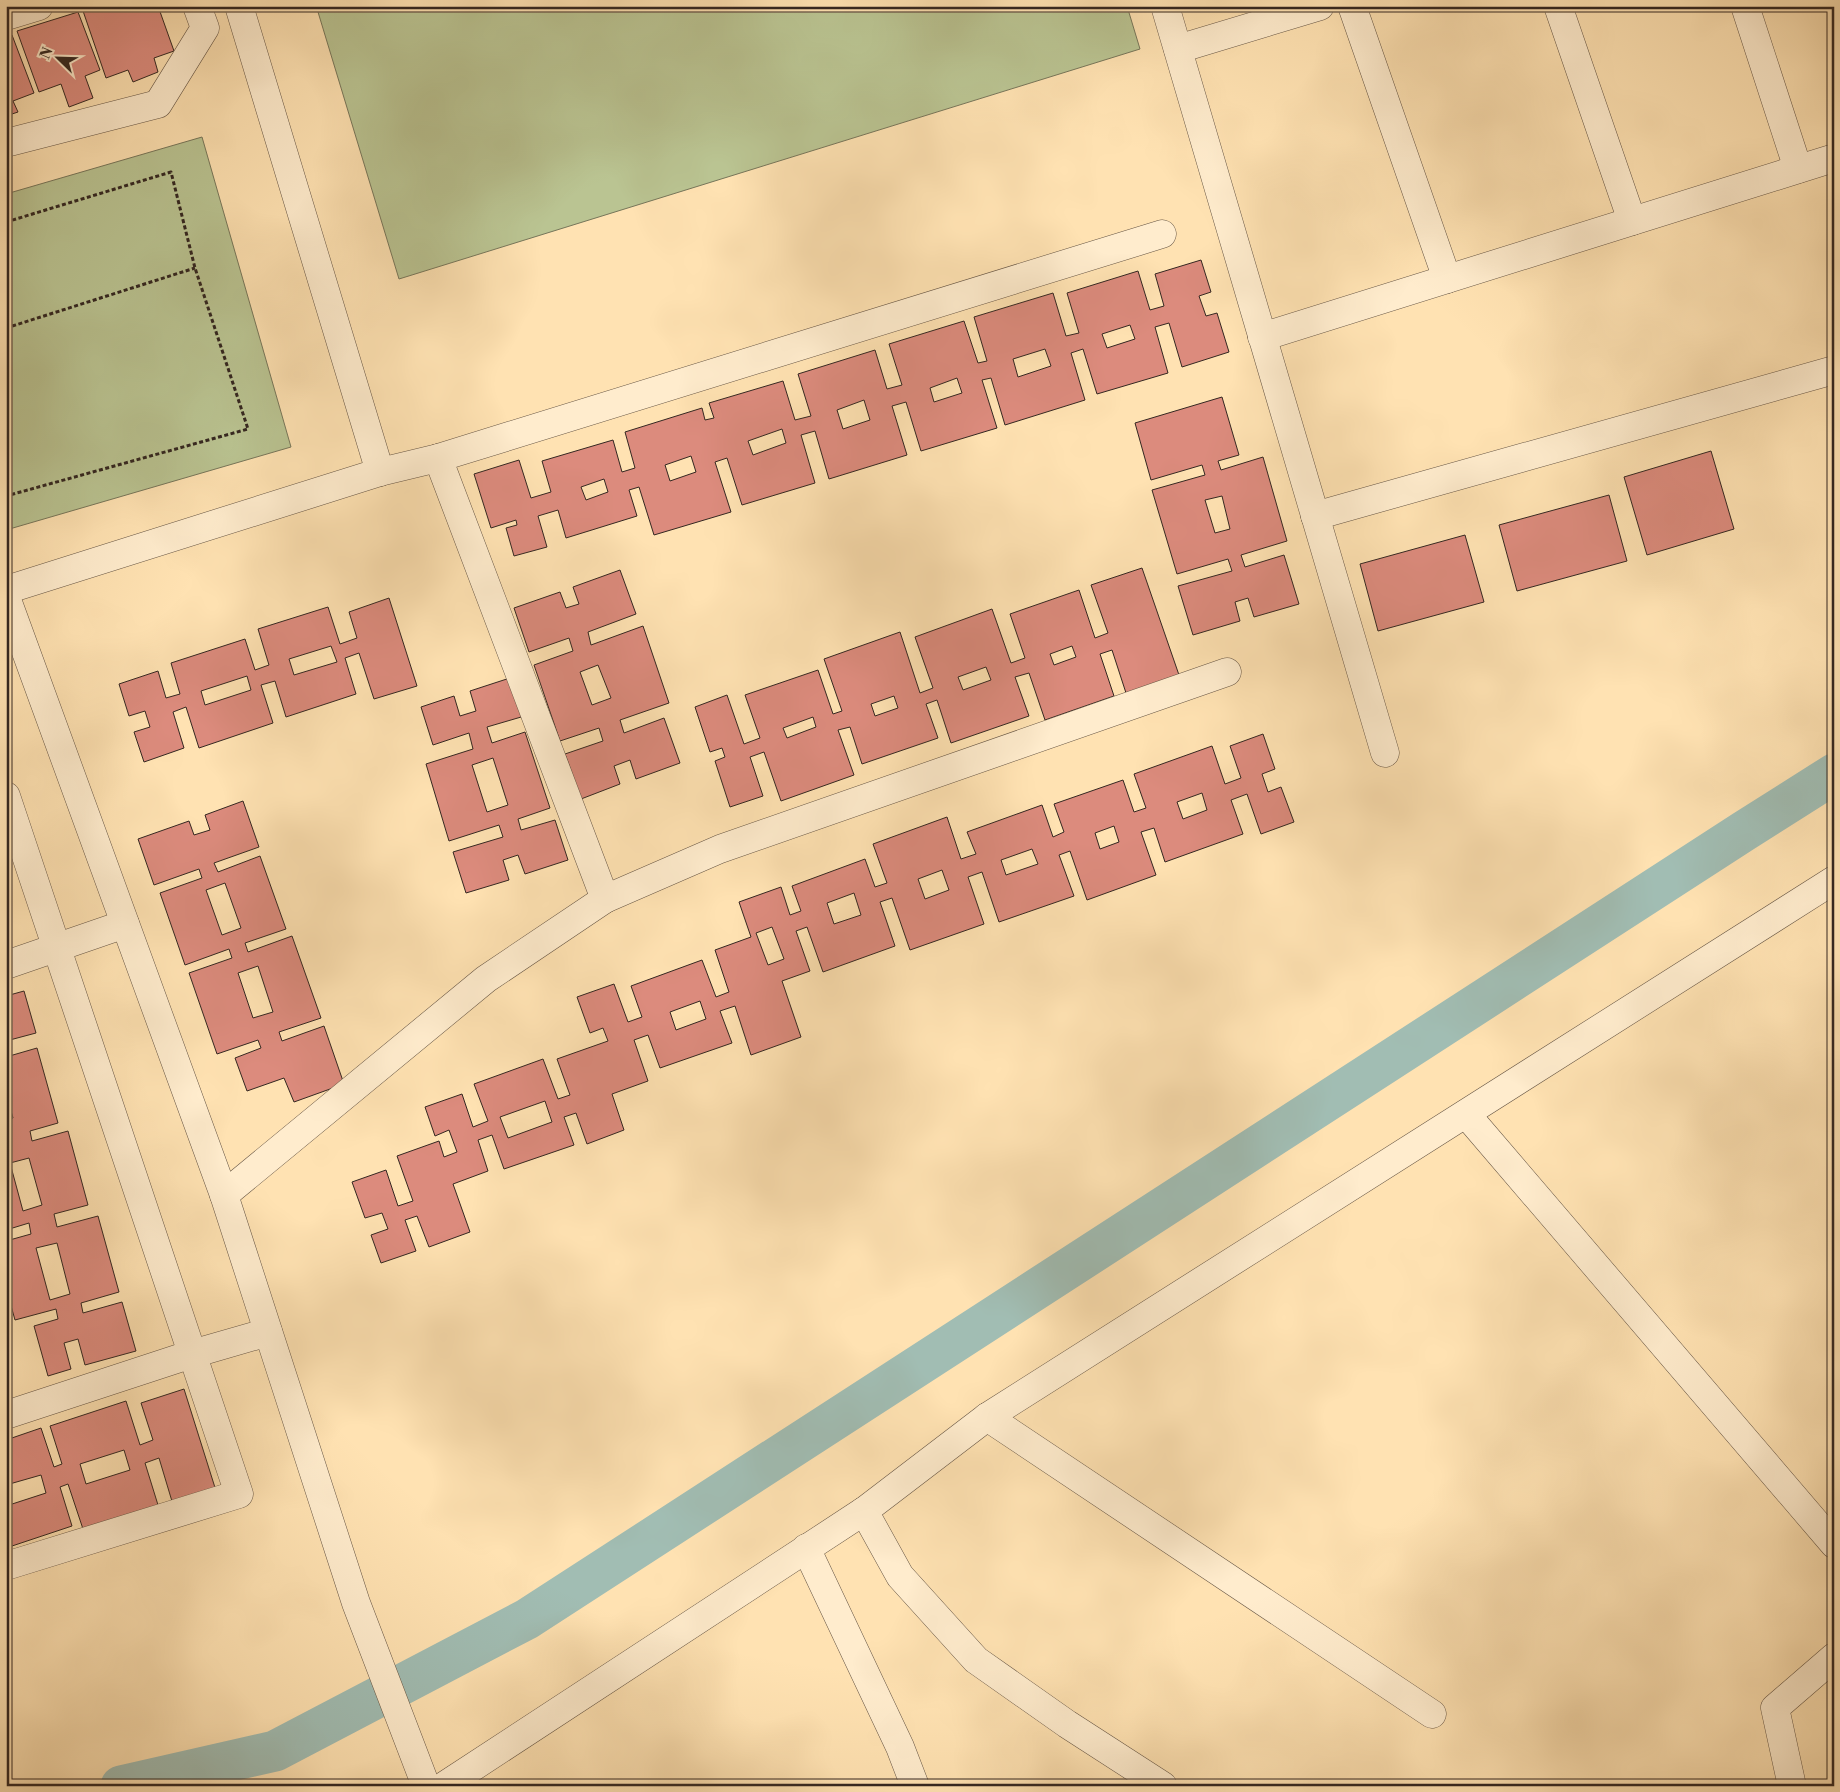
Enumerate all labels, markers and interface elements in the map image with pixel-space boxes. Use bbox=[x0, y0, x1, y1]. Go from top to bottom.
north arrow bbox=[32, 32, 82, 82]
text: N bbox=[37, 45, 57, 62]

